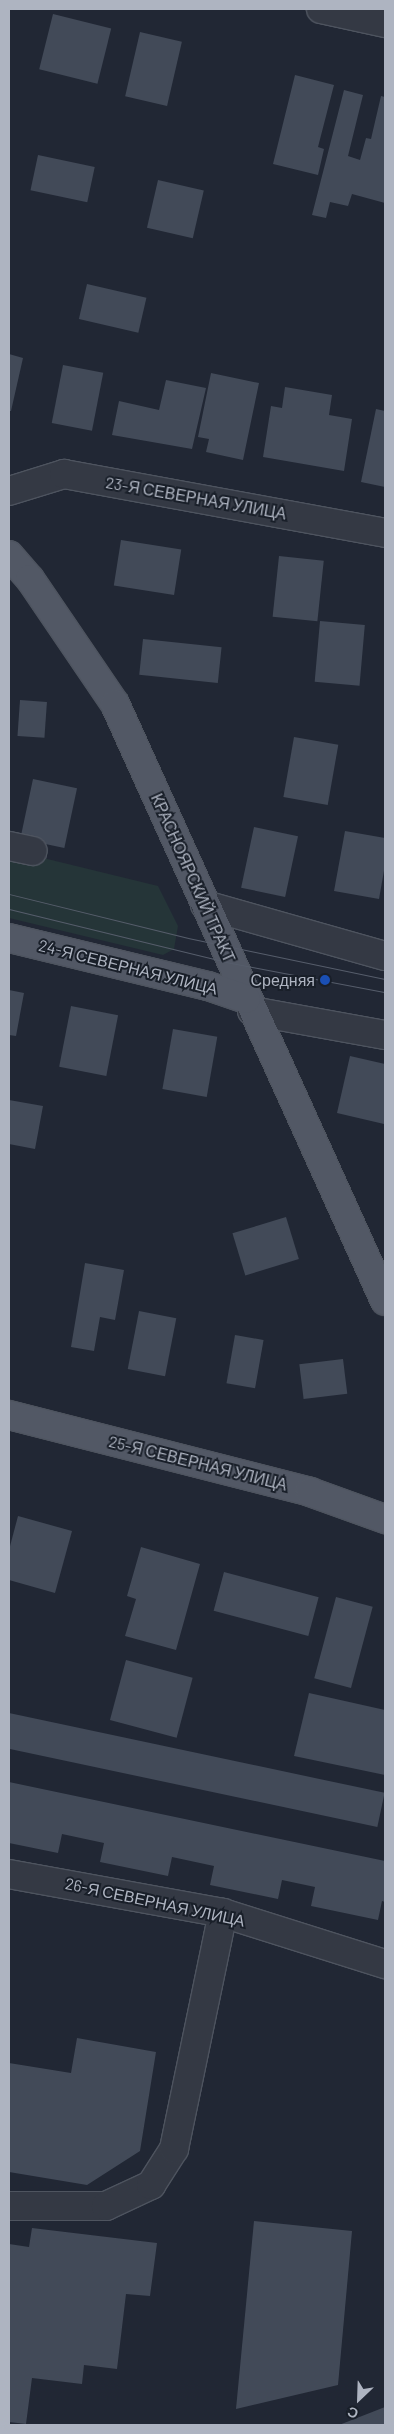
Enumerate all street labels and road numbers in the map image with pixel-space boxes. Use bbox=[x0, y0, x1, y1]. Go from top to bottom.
street label: 23-Я СЕВЕРНАЯ УЛИЦА bbox=[104, 473, 288, 523]
street label: КРАСНОЯРСКИЙ ТРАКТ bbox=[147, 791, 239, 965]
street label: 24-Я СЕВЕРНАЯ УЛИЦА bbox=[37, 935, 219, 999]
street label: 25-Я СЕВЕРНАЯ УЛИЦА bbox=[107, 1432, 289, 1494]
street label: 26-Я СЕВЕРНАЯ УЛИЦА bbox=[63, 1874, 247, 1930]

